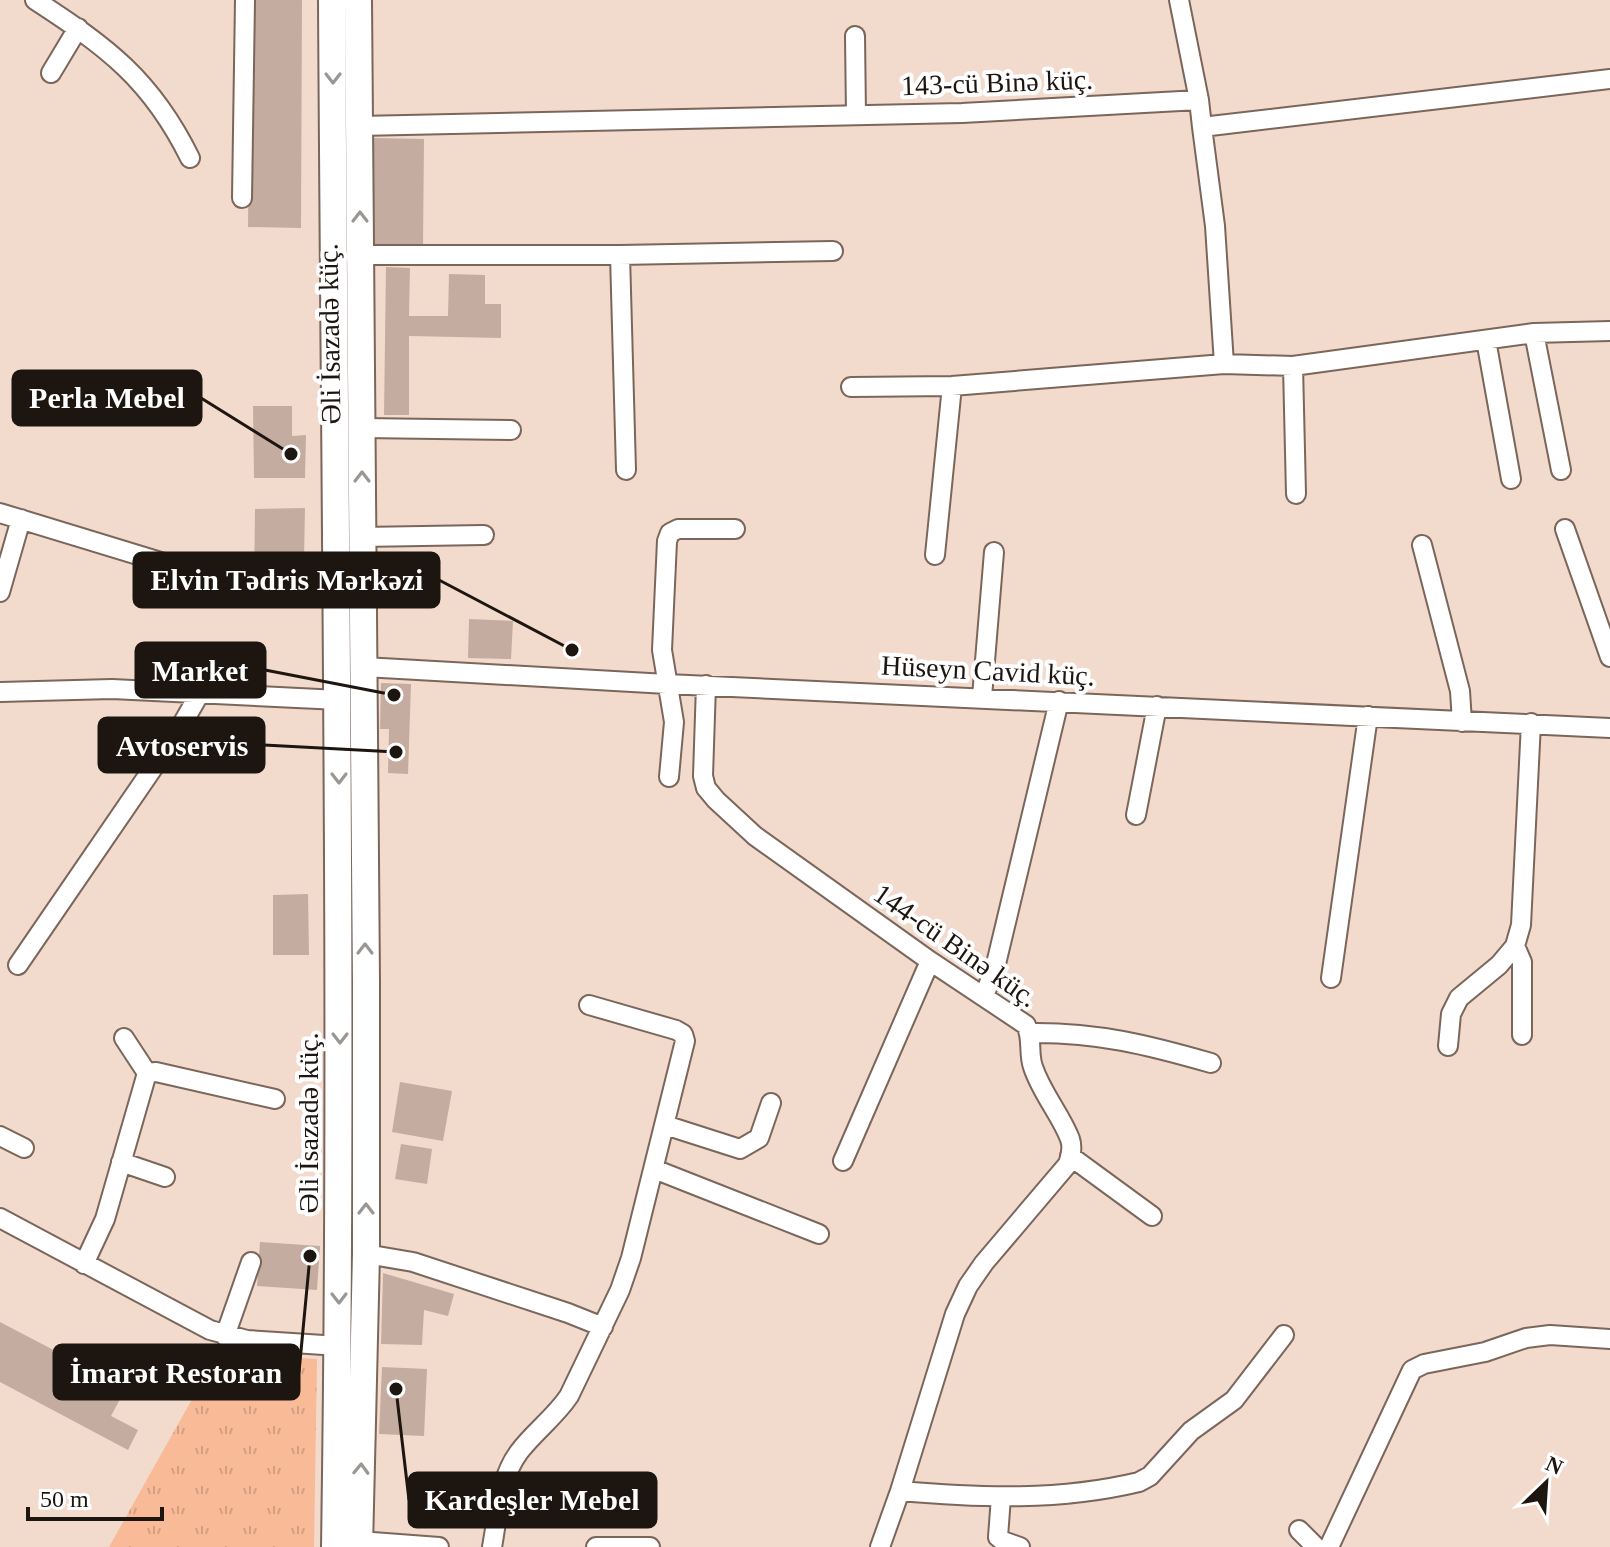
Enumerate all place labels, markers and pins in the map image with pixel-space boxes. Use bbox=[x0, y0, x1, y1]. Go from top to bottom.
callout: Perla Mebel bbox=[13, 371, 201, 425]
callout: Elvin Tədris Mərkəzi bbox=[134, 553, 439, 607]
callout: Market bbox=[136, 643, 265, 697]
callout: Avtoservis bbox=[99, 718, 264, 772]
callout: İmarət Restoran bbox=[54, 1345, 299, 1399]
callout: Kardeşler Mebel bbox=[409, 1473, 656, 1527]

